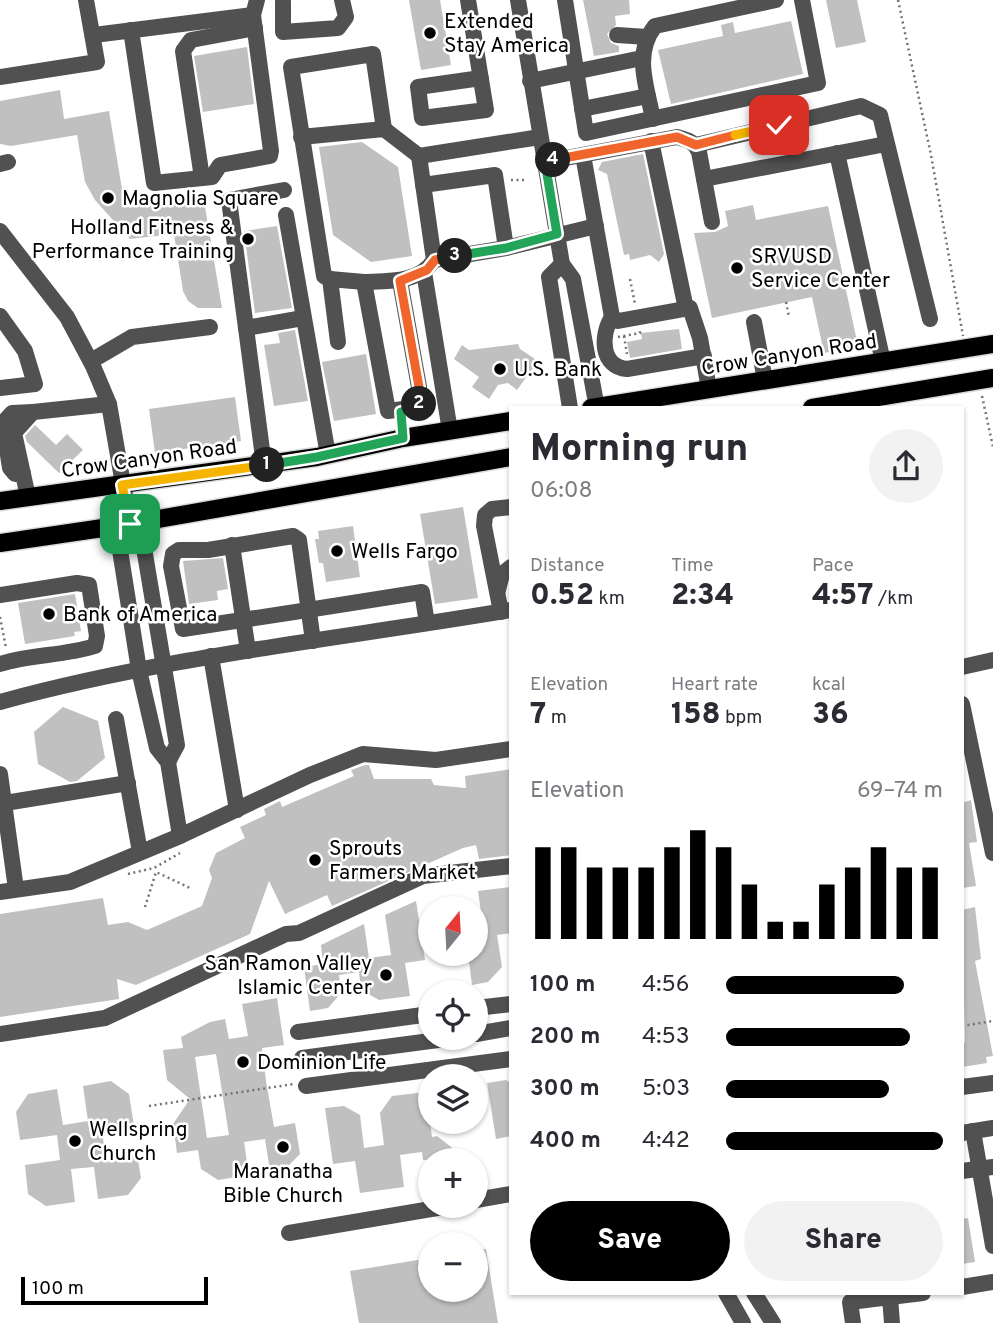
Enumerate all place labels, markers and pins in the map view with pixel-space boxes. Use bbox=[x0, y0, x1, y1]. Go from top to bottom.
place label: Extended Stay America bbox=[444, 9, 569, 60]
marker: Extended Stay America bbox=[422, 25, 438, 41]
pin bbox=[749, 95, 809, 155]
pin: 4 bbox=[536, 142, 570, 178]
place label: Magnolia Square bbox=[122, 186, 279, 213]
marker: Magnolia Square bbox=[100, 190, 116, 206]
place label: Holland Fitness & Performance Training bbox=[32, 215, 234, 266]
marker: Holland Fitness & Performance Training bbox=[240, 231, 256, 247]
pin: 3 bbox=[438, 238, 472, 274]
place label: SRVUSD Service Center bbox=[751, 244, 890, 295]
marker: SRVUSD Service Center bbox=[729, 260, 745, 276]
place label: U.S. Bank bbox=[514, 357, 602, 384]
marker: U.S. Bank bbox=[492, 361, 508, 377]
pin: 2 bbox=[402, 386, 436, 422]
pin: 1 bbox=[250, 448, 284, 482]
pin bbox=[100, 494, 160, 554]
place label: Wells Fargo bbox=[351, 539, 458, 566]
marker: Wells Fargo bbox=[329, 543, 345, 559]
place label: Bank of America bbox=[63, 602, 217, 629]
marker: Bank of America bbox=[41, 606, 57, 622]
place label: Sprouts Farmers Market bbox=[329, 836, 476, 887]
marker: Sprouts Farmers Market bbox=[307, 852, 323, 868]
place label: San Ramon Valley Islamic Center bbox=[204, 951, 372, 1002]
marker: San Ramon Valley Islamic Center bbox=[378, 967, 394, 983]
place label: Dominion Life bbox=[257, 1050, 386, 1077]
marker: Dominion Life bbox=[235, 1054, 251, 1070]
place label: Wellspring Church bbox=[89, 1117, 188, 1168]
marker: Wellspring Church bbox=[67, 1133, 83, 1149]
marker: Maranatha Bible Church bbox=[275, 1139, 291, 1155]
place label: Maranatha Bible Church bbox=[223, 1159, 343, 1210]

